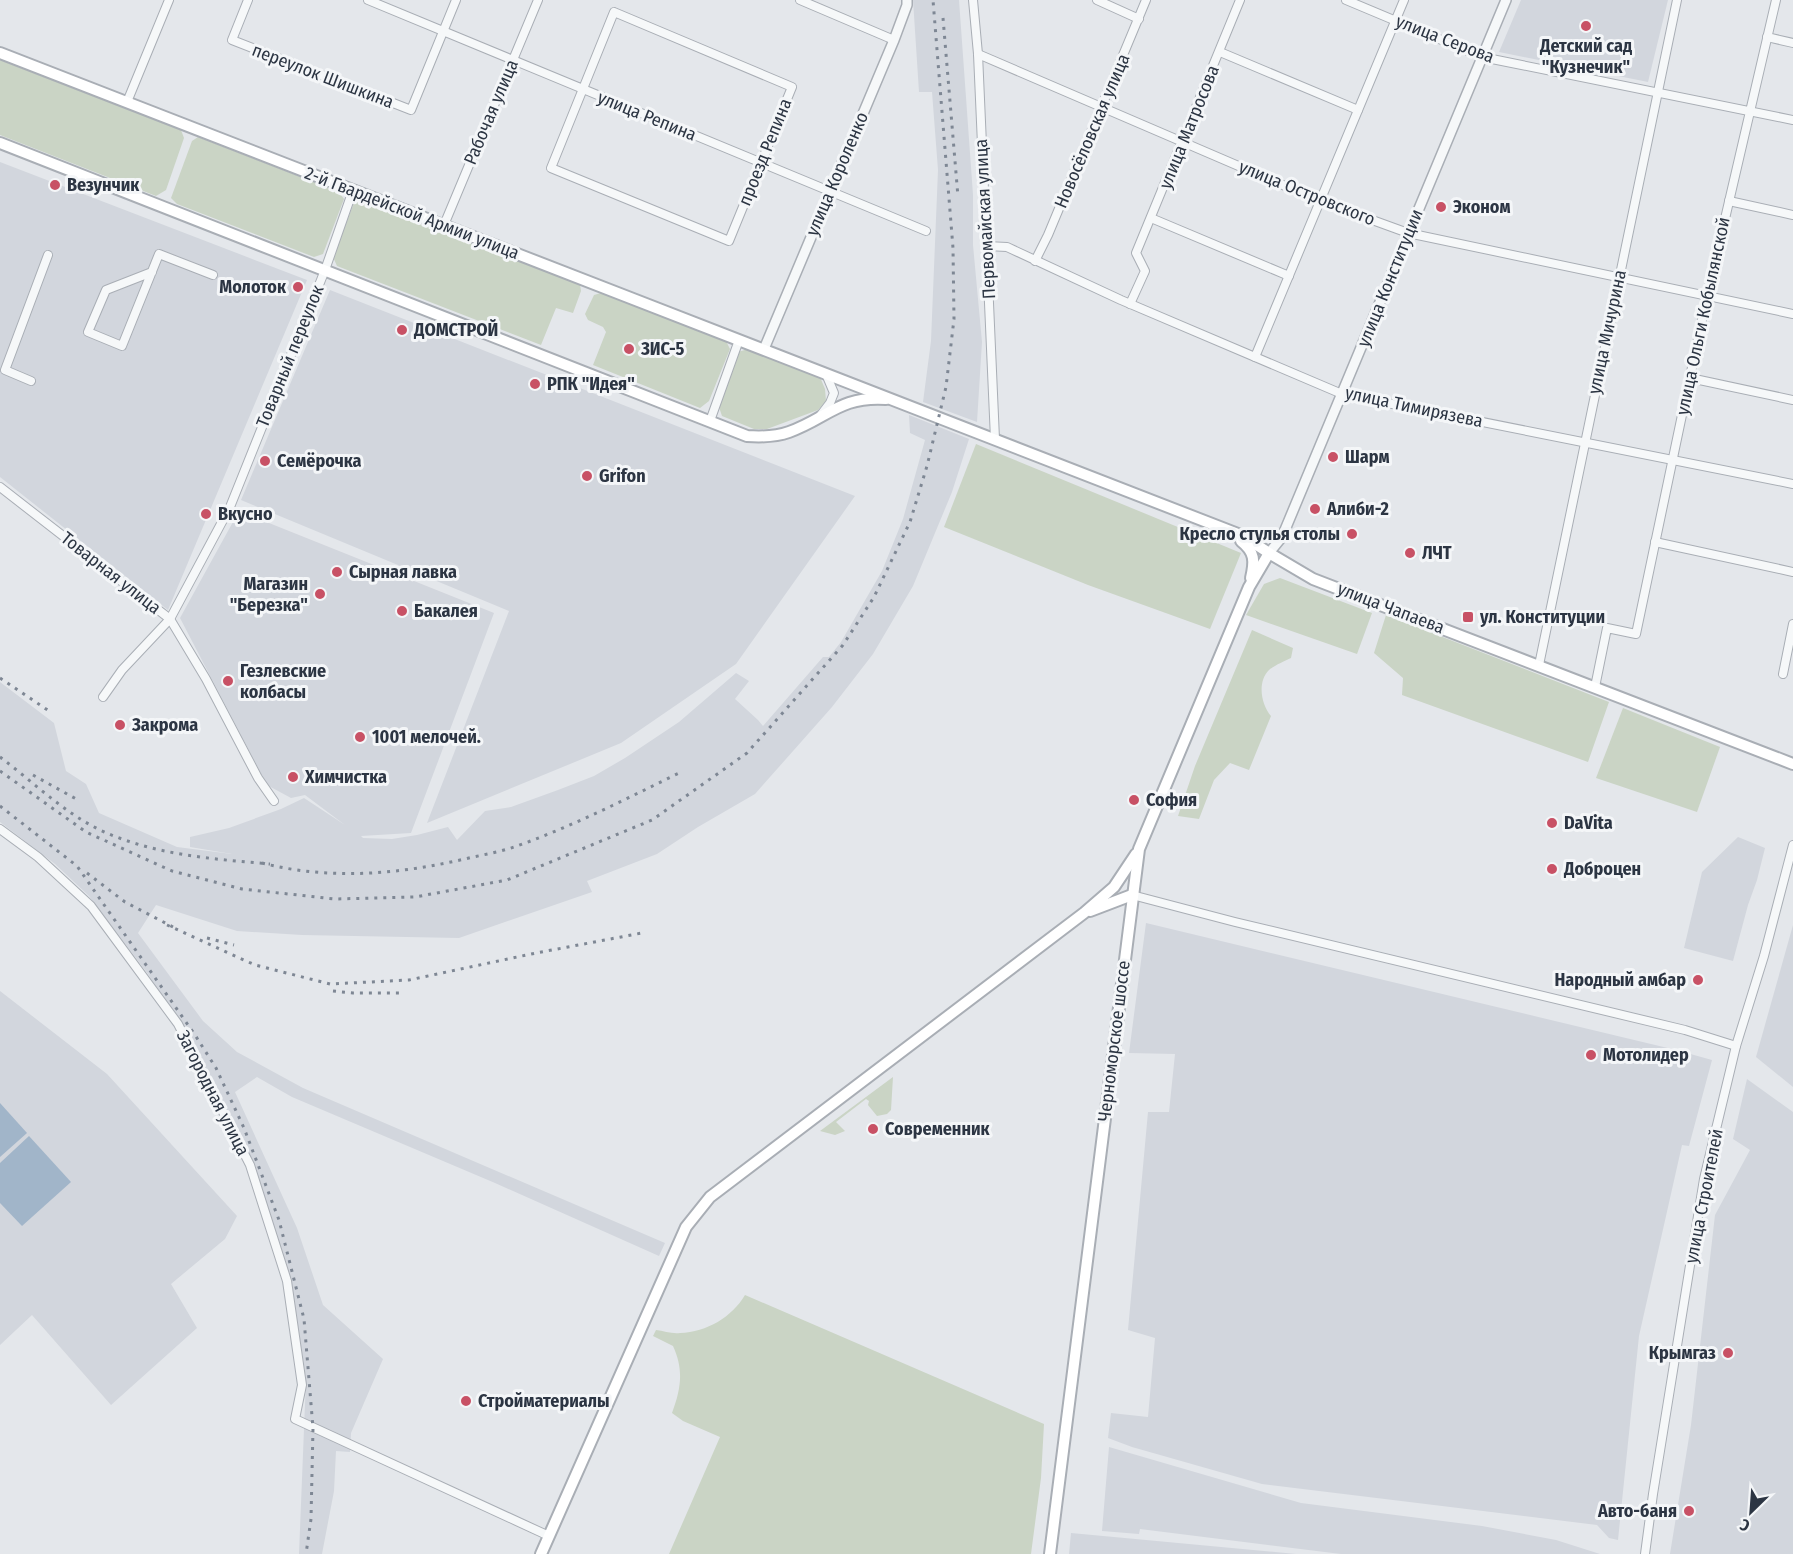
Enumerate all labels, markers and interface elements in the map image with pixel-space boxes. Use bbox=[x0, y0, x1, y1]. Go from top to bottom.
street label: улица Серова bbox=[1393, 10, 1498, 68]
marker: Детский сад "Кузнечик" bbox=[1579, 19, 1593, 33]
place label: Детский сад "Кузнечик" bbox=[1539, 35, 1632, 78]
street label: переулок Шишкина bbox=[249, 39, 397, 113]
street label: Новосёловская улица bbox=[1050, 50, 1135, 211]
street label: Рабочая улица bbox=[459, 56, 523, 168]
street label: улица Матросова bbox=[1154, 62, 1224, 192]
street label: улица Репина bbox=[594, 86, 700, 146]
street label: проезд Репина bbox=[734, 95, 797, 209]
street label: улица Короленко bbox=[801, 109, 873, 239]
street label: Первомайская улица bbox=[970, 138, 1000, 300]
street label: улица Островского bbox=[1236, 156, 1378, 230]
street label: 2-й Гвардейской Армии улица bbox=[302, 162, 523, 264]
place label: Везунчик bbox=[67, 174, 140, 196]
marker: Везунчик bbox=[48, 178, 62, 192]
place label: Эконом bbox=[1453, 196, 1510, 218]
marker: Эконом bbox=[1434, 200, 1448, 214]
street label: улица Конституции bbox=[1352, 206, 1428, 350]
street label: улица Ольги Кобылянской bbox=[1671, 215, 1735, 417]
street label: улица Мичурина bbox=[1583, 268, 1631, 396]
place label: Молоток bbox=[219, 276, 287, 298]
marker: Молоток bbox=[291, 280, 305, 294]
street label: Товарный переулок bbox=[251, 281, 329, 430]
place label: ДОМСТРОЙ bbox=[413, 318, 498, 341]
marker: ДОМСТРОЙ bbox=[395, 323, 409, 337]
place label: ЗИС-5 bbox=[640, 338, 685, 360]
marker: ЗИС-5 bbox=[622, 342, 636, 356]
place label: РПК "Идея" bbox=[547, 373, 635, 395]
marker: РПК "Идея" bbox=[528, 377, 542, 391]
street label: улица Тимирязева bbox=[1343, 382, 1485, 432]
place label: Шарм bbox=[1345, 446, 1390, 468]
place label: Семёрочка bbox=[277, 450, 362, 472]
marker: Шарм bbox=[1326, 450, 1340, 464]
marker: Семёрочка bbox=[258, 454, 272, 468]
place label: Grifon bbox=[599, 465, 646, 487]
marker: Grifon bbox=[580, 469, 594, 483]
place label: Алиби-2 bbox=[1326, 498, 1389, 520]
marker: Алиби-2 bbox=[1308, 502, 1322, 516]
place label: Вкусно bbox=[218, 503, 273, 525]
marker: Вкусно bbox=[199, 507, 213, 521]
place label: Кресло стулья столы bbox=[1180, 523, 1340, 545]
street label: Товарная улица bbox=[57, 527, 165, 619]
marker: Кресло стулья столы bbox=[1345, 527, 1359, 541]
place label: ЛЧТ bbox=[1422, 542, 1452, 564]
marker: ЛЧТ bbox=[1403, 546, 1417, 560]
place label: Сырная лавка bbox=[349, 561, 457, 583]
marker: Сырная лавка bbox=[330, 565, 344, 579]
place label: Магазин "Березка" bbox=[230, 573, 308, 616]
street label: улица Чапаева bbox=[1334, 577, 1448, 639]
marker: Магазин "Березка" bbox=[313, 587, 327, 601]
place label: Бакалея bbox=[414, 600, 478, 622]
marker: Бакалея bbox=[395, 604, 409, 618]
place label: ул. Конституции bbox=[1479, 606, 1605, 628]
marker: ул. Конституции bbox=[1461, 610, 1475, 624]
place label: Гезлевские колбасы bbox=[240, 660, 326, 703]
marker: Гезлевские колбасы bbox=[221, 674, 235, 688]
place label: Закрома bbox=[131, 714, 198, 736]
marker: Закрома bbox=[113, 718, 127, 732]
place label: 1001 мелочей. bbox=[372, 726, 481, 748]
marker: 1001 мелочей. bbox=[353, 730, 367, 744]
place label: Химчистка bbox=[304, 766, 387, 788]
marker: Химчистка bbox=[286, 770, 300, 784]
place label: София bbox=[1146, 789, 1197, 811]
marker: София bbox=[1127, 793, 1141, 807]
place label: DaVita bbox=[1564, 812, 1613, 834]
marker: DaVita bbox=[1545, 816, 1559, 830]
place label: Доброцен bbox=[1563, 858, 1641, 880]
marker: Доброцен bbox=[1545, 862, 1559, 876]
street label: Черноморское шоссе bbox=[1093, 959, 1135, 1123]
place label: Народный амбар bbox=[1554, 969, 1686, 991]
marker: Народный амбар bbox=[1691, 973, 1705, 987]
street label: Загородная улица bbox=[172, 1027, 254, 1160]
place label: Мотолидер bbox=[1603, 1044, 1689, 1066]
marker: Мотолидер bbox=[1584, 1048, 1598, 1062]
place label: Современник bbox=[885, 1118, 991, 1140]
marker: Современник bbox=[866, 1122, 880, 1136]
street label: улица Строителей bbox=[1680, 1127, 1728, 1265]
place label: Крымгаз bbox=[1649, 1342, 1716, 1364]
marker: Крымгаз bbox=[1721, 1346, 1735, 1360]
place label: Стройматериалы bbox=[478, 1390, 610, 1412]
marker: Стройматериалы bbox=[459, 1394, 473, 1408]
north arrow bbox=[1721, 1482, 1781, 1542]
place label: Авто-баня bbox=[1597, 1500, 1677, 1522]
marker: Авто-баня bbox=[1682, 1504, 1696, 1518]
text: С bbox=[1737, 1515, 1753, 1536]

